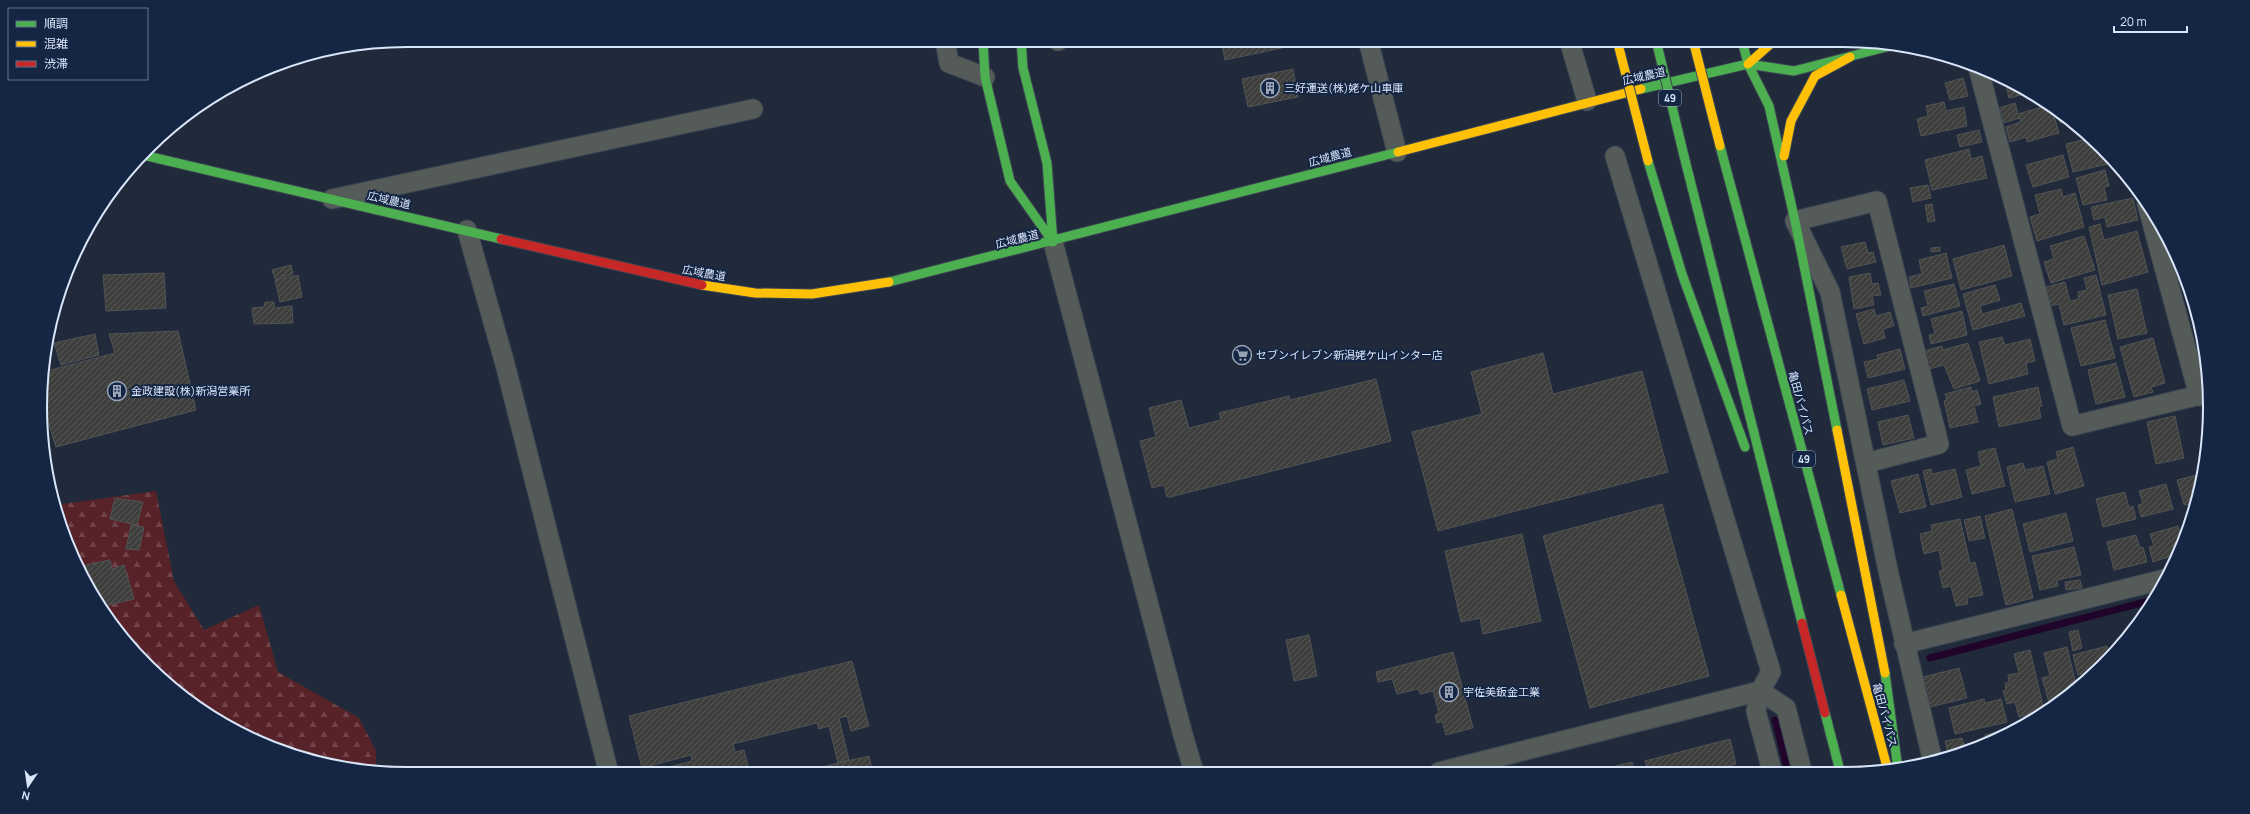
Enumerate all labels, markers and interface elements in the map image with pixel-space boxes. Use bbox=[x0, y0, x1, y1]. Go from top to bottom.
legend bbox=[8, 8, 148, 80]
scale bar bbox=[2114, 8, 2187, 34]
text: 20 m bbox=[2120, 13, 2147, 30]
text: 順調 bbox=[44, 15, 68, 32]
text: 混雑 bbox=[44, 35, 68, 52]
text: 渋滞 bbox=[44, 55, 68, 72]
street label: 広域農道 bbox=[1621, 63, 1667, 88]
building icon: 三好運送(株)姥ケ山車庫 bbox=[1259, 77, 1281, 99]
place label: 三好運送(株)姥ケ山車庫 bbox=[1284, 80, 1403, 95]
road number: 49 bbox=[1659, 90, 1681, 106]
street label: 広域農道 bbox=[1307, 144, 1353, 169]
street label: 広域農道 bbox=[366, 187, 412, 212]
street label: 広域農道 bbox=[994, 226, 1040, 251]
street label: 広域農道 bbox=[681, 261, 727, 284]
supermarket icon: セブンイレブン新潟姥ケ山インター店 bbox=[1231, 344, 1253, 366]
place label: セブンイレブン新潟姥ケ山インター店 bbox=[1256, 347, 1443, 362]
street label: 亀田バイパス bbox=[1786, 369, 1817, 437]
building icon: 金政建設(株)新潟営業所 bbox=[106, 380, 128, 402]
place label: 金政建設(株)新潟営業所 bbox=[131, 383, 251, 398]
road number: 49 bbox=[1793, 451, 1815, 467]
building icon: 宇佐美鈑金工業 bbox=[1438, 681, 1460, 703]
street label: 亀田バイパス bbox=[1870, 681, 1901, 749]
place label: 宇佐美鈑金工業 bbox=[1463, 684, 1540, 699]
north arrow bbox=[8, 766, 48, 806]
text: N bbox=[20, 788, 31, 804]

